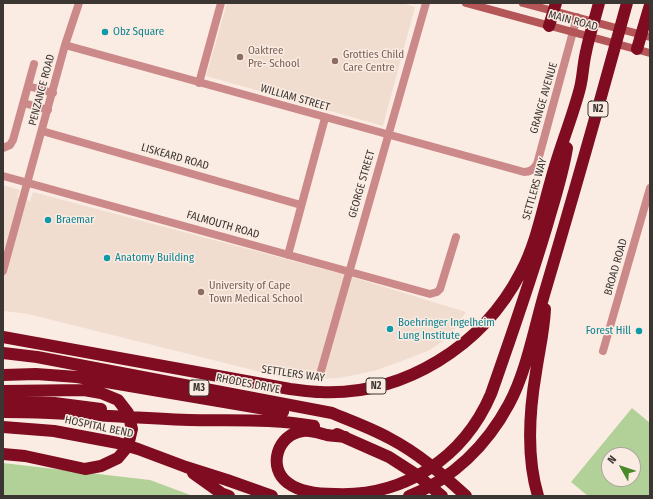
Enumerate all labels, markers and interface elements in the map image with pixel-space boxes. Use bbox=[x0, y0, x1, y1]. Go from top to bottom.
street label: MAIN ROAD bbox=[547, 8, 599, 34]
place label: Obz Square bbox=[113, 25, 164, 39]
marker: Obz Square bbox=[100, 27, 110, 37]
place label: Oaktree Pre- School bbox=[248, 44, 300, 70]
place label: Grotties Child Care Centre bbox=[343, 48, 404, 74]
marker: Oaktree Pre- School bbox=[235, 52, 245, 62]
street label: PENZANCE ROAD bbox=[26, 53, 58, 127]
marker: Grotties Child Care Centre bbox=[330, 56, 340, 66]
street label: GRANGE AVENUE bbox=[528, 61, 560, 135]
street label: WILLIAM STREET bbox=[259, 82, 331, 114]
road number: N2 bbox=[588, 101, 608, 117]
street label: LISKEARD ROAD bbox=[140, 141, 210, 173]
street label: GEORGE STREET bbox=[346, 149, 378, 219]
street label: SETTLERS WAY bbox=[520, 157, 550, 221]
street label: FALMOUTH ROAD bbox=[185, 208, 261, 242]
place label: Braemar bbox=[56, 213, 94, 227]
marker: Braemar bbox=[43, 215, 53, 225]
street label: BROAD ROAD bbox=[602, 237, 630, 297]
place label: Anatomy Building bbox=[115, 251, 194, 265]
marker: Anatomy Building bbox=[102, 253, 112, 263]
place label: University of Cape Town Medical School bbox=[209, 279, 303, 305]
marker: University of Cape Town Medical School bbox=[196, 287, 206, 297]
place label: Boehringer Ingelheim Lung Institute bbox=[398, 316, 495, 342]
marker: Boehringer Ingelheim Lung Institute bbox=[385, 324, 395, 334]
place label: Forest Hill bbox=[586, 324, 631, 338]
marker: Forest Hill bbox=[634, 326, 644, 336]
street label: SETTLERS WAY bbox=[261, 363, 325, 385]
street label: RHODES DRIVE bbox=[215, 371, 281, 397]
road number: N2 bbox=[366, 378, 386, 394]
road number: M3 bbox=[189, 380, 209, 396]
street label: HOSPITAL BEND bbox=[64, 413, 134, 441]
north arrow bbox=[601, 447, 641, 487]
text: N bbox=[605, 453, 619, 466]

